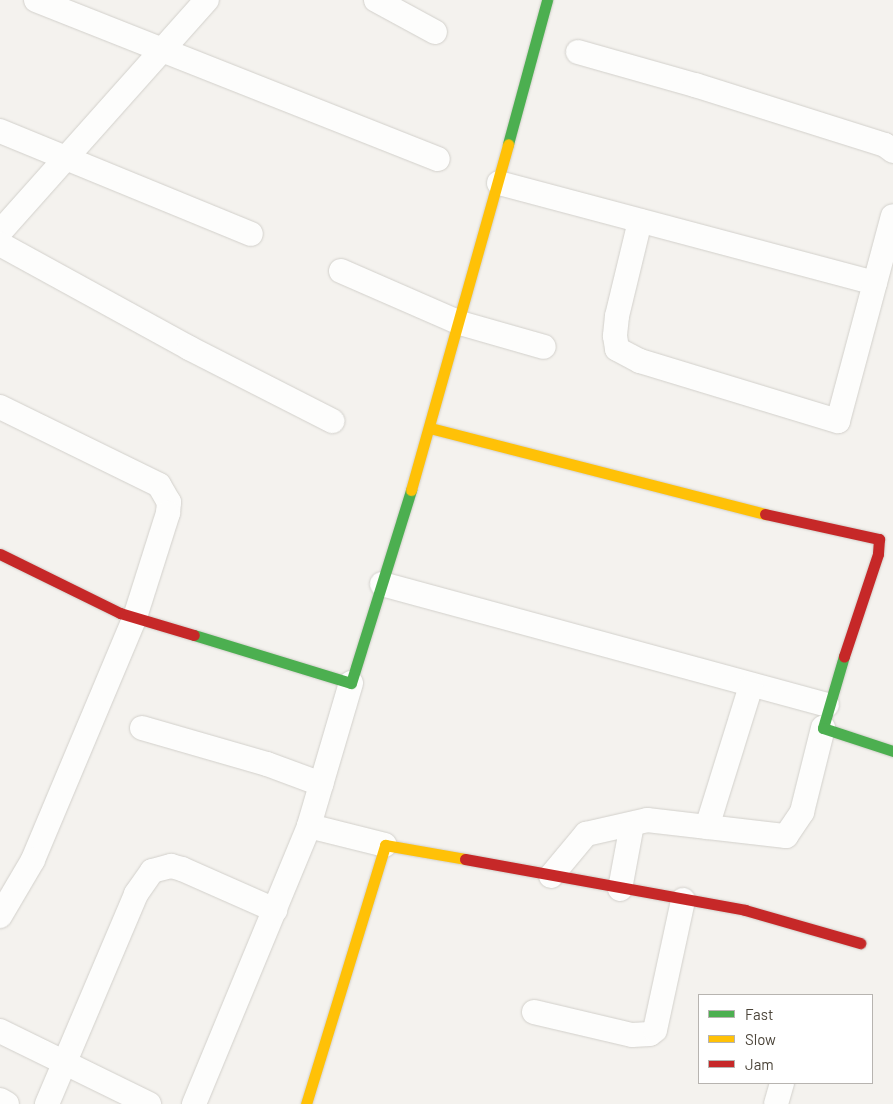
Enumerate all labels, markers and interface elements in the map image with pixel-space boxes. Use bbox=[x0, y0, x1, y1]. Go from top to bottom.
legend bbox=[698, 994, 873, 1084]
text: Fast bbox=[745, 1005, 773, 1023]
text: Slow bbox=[745, 1030, 776, 1048]
text: Jam bbox=[745, 1055, 774, 1073]

